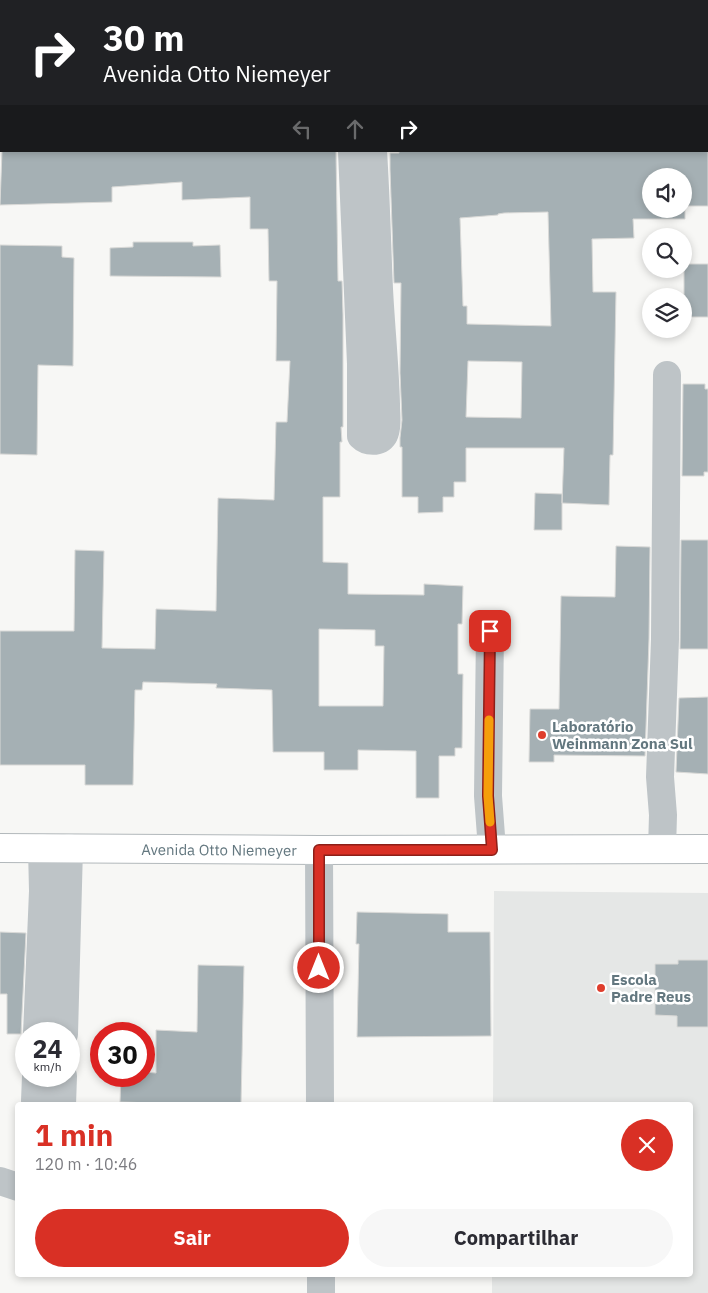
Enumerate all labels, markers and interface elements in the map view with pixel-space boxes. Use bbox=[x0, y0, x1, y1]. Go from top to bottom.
text: 30 m bbox=[103, 15, 185, 61]
icon: right bbox=[20, 20, 85, 85]
text: Avenida Otto Niemeyer bbox=[103, 59, 331, 88]
icon: left bbox=[288, 115, 316, 143]
icon: ahead bbox=[341, 115, 369, 143]
icon: right bbox=[394, 115, 422, 143]
map controls bbox=[642, 168, 692, 338]
button: sound bbox=[642, 168, 692, 218]
button: search bbox=[642, 228, 692, 278]
button: layers bbox=[642, 288, 692, 338]
pin bbox=[469, 610, 511, 652]
icon: arrive bbox=[476, 617, 504, 645]
place label: Laboratório Weinmann Zona Sul bbox=[552, 717, 693, 753]
marker: Laboratório Weinmann Zona Sul bbox=[536, 729, 548, 741]
street label: Avenida Otto Niemeyer bbox=[141, 839, 297, 859]
position arrow bbox=[292, 941, 344, 993]
place label: Escola Padre Reus bbox=[611, 970, 691, 1006]
marker: Escola Padre Reus bbox=[595, 982, 607, 994]
speed limit sign: 30 bbox=[90, 1022, 155, 1087]
text: 24 bbox=[32, 1032, 63, 1065]
text: km/h bbox=[33, 1059, 62, 1074]
text: 1 min bbox=[35, 1115, 113, 1154]
button: close bbox=[621, 1119, 673, 1171]
text: 120 m · 10:46 bbox=[35, 1154, 137, 1174]
button: Sair bbox=[35, 1209, 349, 1267]
button: Compartilhar bbox=[359, 1209, 673, 1267]

